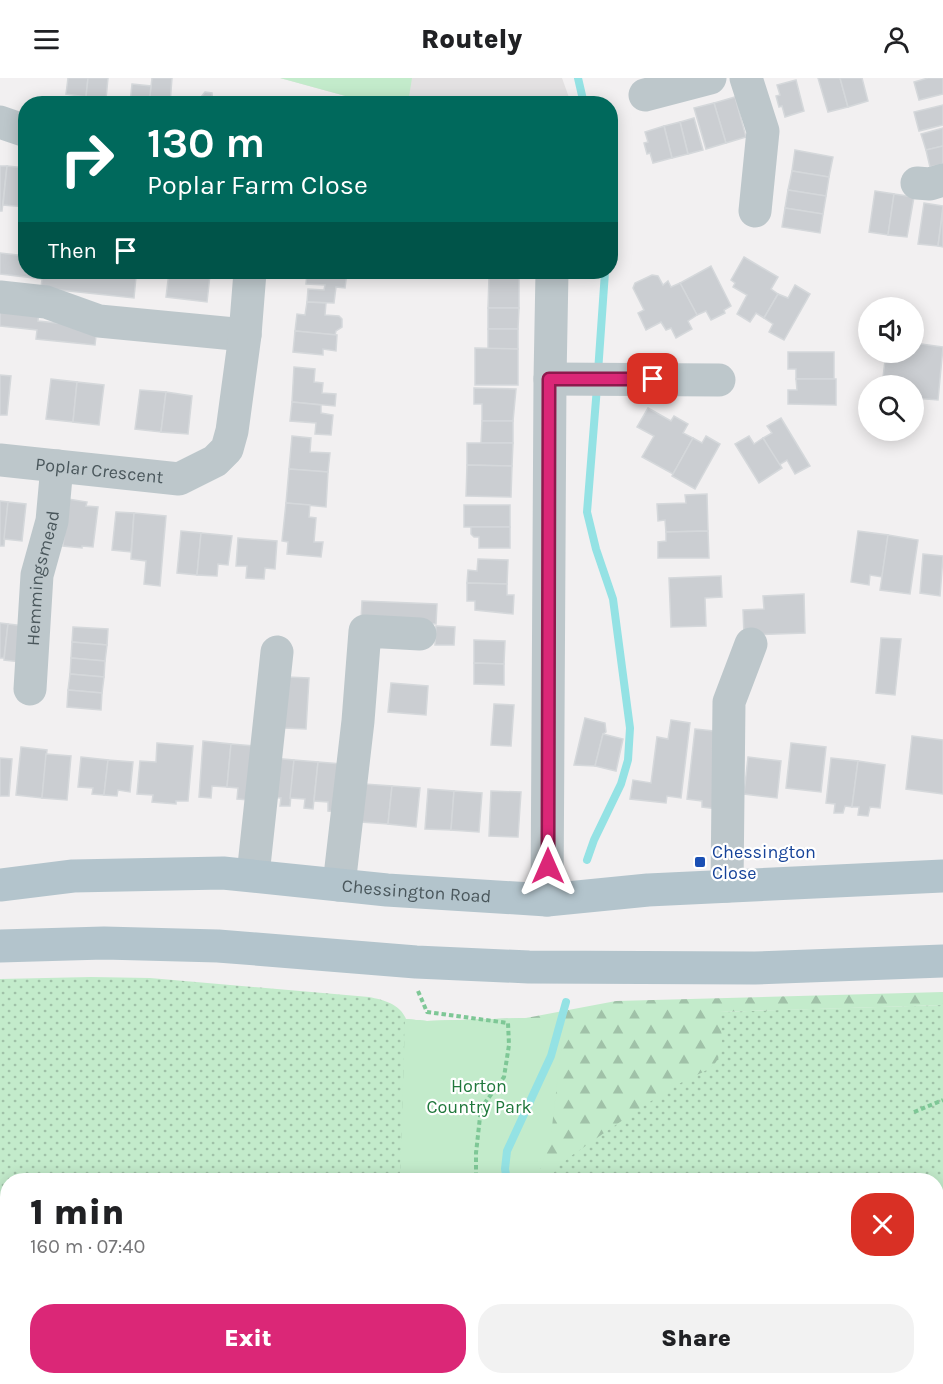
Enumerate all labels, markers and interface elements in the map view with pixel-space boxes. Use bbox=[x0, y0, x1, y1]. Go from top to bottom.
icon: menu bbox=[30, 23, 63, 56]
text: Routely bbox=[421, 23, 522, 55]
icon: person bbox=[880, 23, 913, 56]
text: 130 m bbox=[147, 118, 265, 168]
icon: right bbox=[48, 120, 126, 198]
text: Poplar Farm Close bbox=[147, 169, 368, 201]
icon: arrive bbox=[109, 234, 142, 267]
text: Then bbox=[48, 238, 97, 264]
map controls bbox=[858, 297, 924, 441]
button: sound bbox=[858, 297, 924, 363]
pin bbox=[627, 353, 678, 404]
icon: arrive bbox=[636, 362, 669, 395]
button: search bbox=[858, 375, 924, 441]
street label: Poplar Crescent bbox=[34, 453, 165, 488]
street label: Hemmingsmead bbox=[22, 510, 64, 647]
position arrow bbox=[516, 834, 580, 898]
place label: Chessington Close bbox=[712, 841, 816, 884]
marker: Chessington Close bbox=[693, 855, 707, 869]
street label: Chessington Road bbox=[341, 874, 492, 907]
park label: Horton Country Park bbox=[426, 1075, 532, 1118]
text: 1 min bbox=[30, 1191, 124, 1233]
button: close bbox=[851, 1193, 914, 1256]
text: 160 m · 07:40 bbox=[30, 1235, 145, 1258]
button: Exit bbox=[30, 1304, 466, 1373]
button: Share bbox=[478, 1304, 914, 1373]

